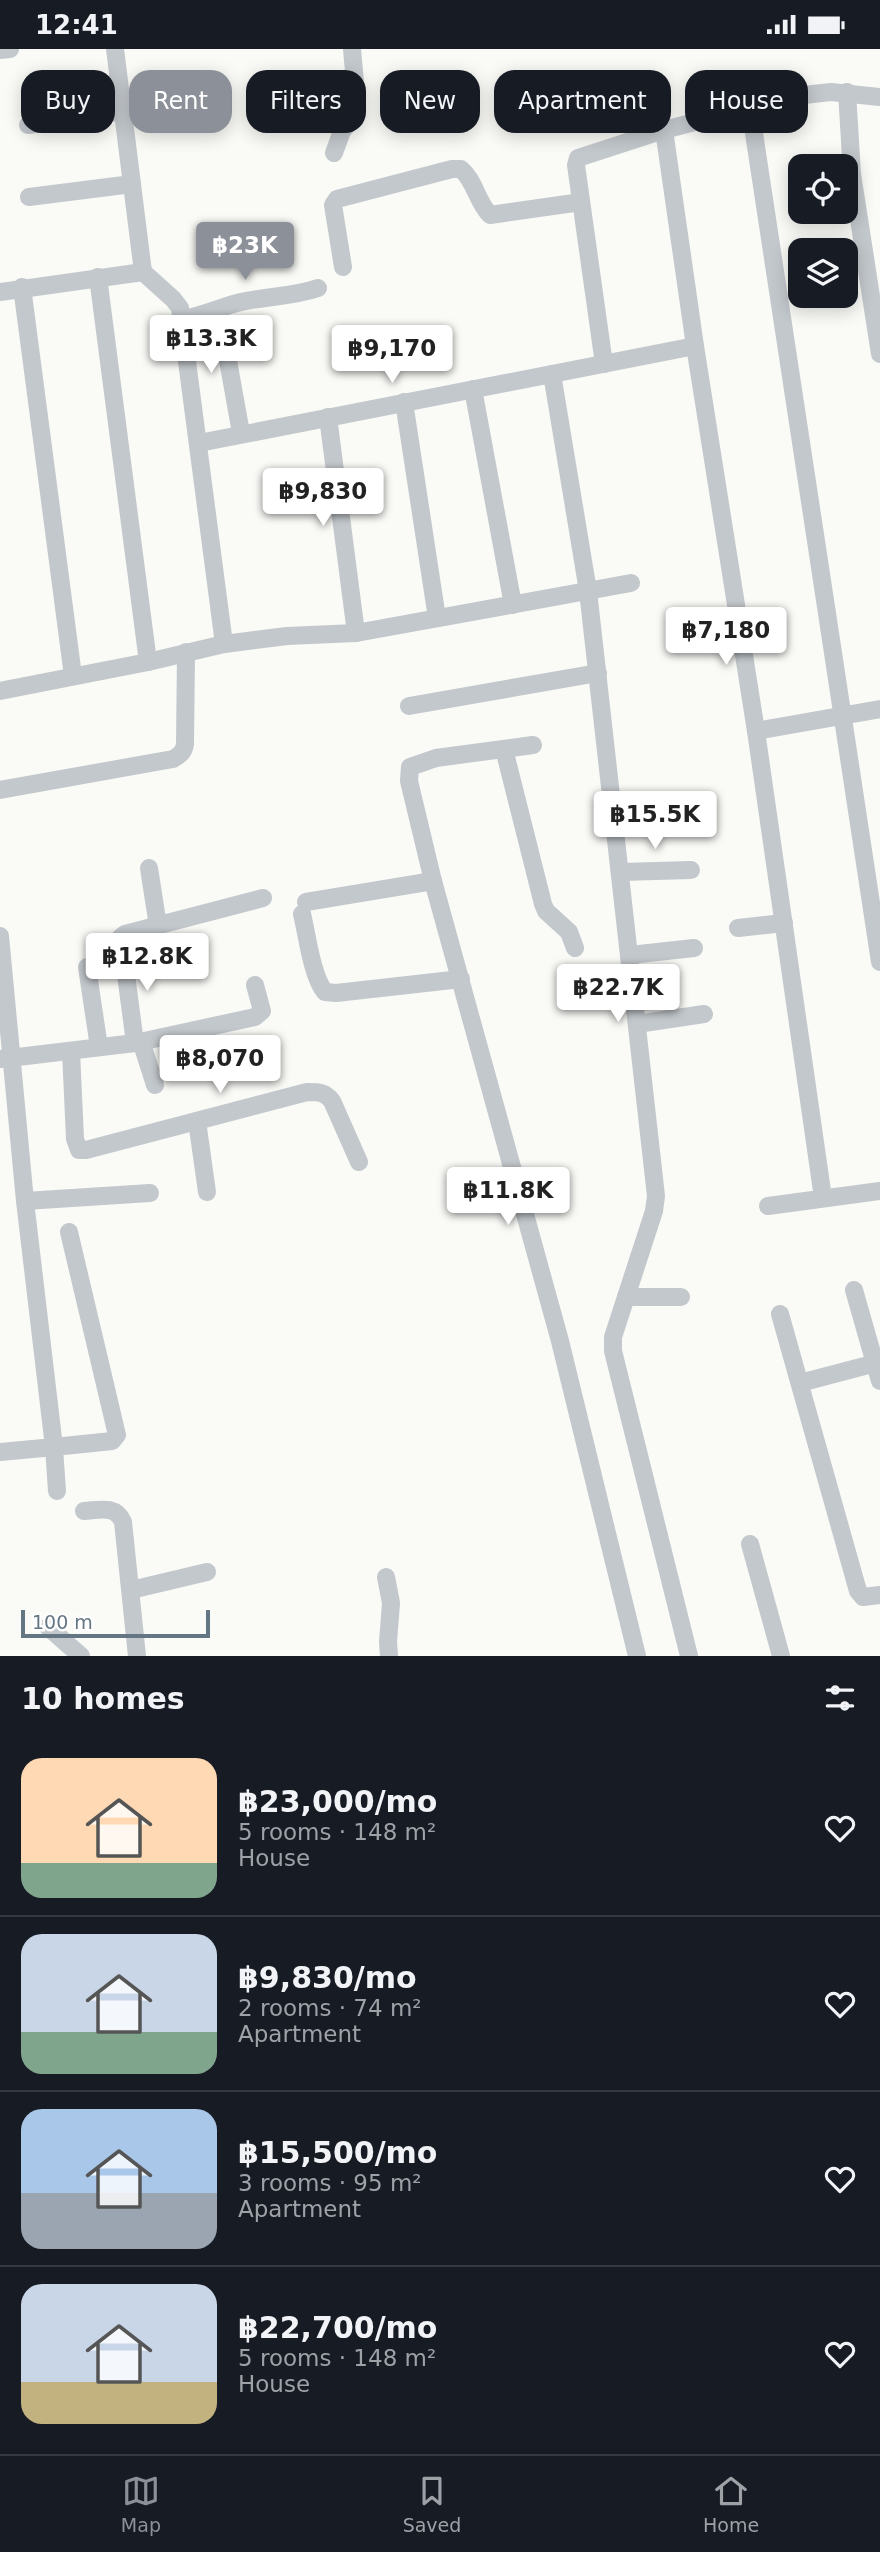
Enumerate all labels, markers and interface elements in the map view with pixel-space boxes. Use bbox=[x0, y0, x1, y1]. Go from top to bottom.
text: 12:41 bbox=[35, 10, 118, 40]
chip: Buy bbox=[21, 70, 115, 133]
chip: Rent bbox=[129, 70, 232, 133]
chip: Filters bbox=[246, 70, 366, 133]
chip: New bbox=[380, 70, 480, 133]
chip: Apartment bbox=[494, 70, 671, 133]
chip: House bbox=[685, 70, 808, 133]
map controls bbox=[788, 154, 858, 308]
button: locate bbox=[788, 154, 858, 224]
pin: ฿23K bbox=[204, 223, 286, 282]
text: ฿23K bbox=[212, 232, 278, 258]
button: layers bbox=[788, 238, 858, 308]
pin: ฿13.3K bbox=[154, 315, 268, 375]
text: ฿13.3K bbox=[166, 325, 256, 351]
pin: ฿9,170 bbox=[335, 325, 449, 385]
text: ฿9,170 bbox=[348, 335, 436, 361]
pin: ฿9,830 bbox=[266, 469, 380, 528]
text: ฿9,830 bbox=[279, 478, 367, 504]
pin: ฿7,180 bbox=[669, 607, 783, 667]
text: ฿7,180 bbox=[682, 617, 770, 643]
pin: ฿15.5K bbox=[598, 791, 712, 851]
text: ฿15.5K bbox=[610, 801, 700, 827]
pin: ฿12.8K bbox=[90, 933, 204, 993]
text: ฿12.8K bbox=[102, 943, 192, 969]
pin: ฿22.7K bbox=[561, 965, 675, 1024]
text: ฿22.7K bbox=[573, 974, 663, 1000]
pin: ฿8,070 bbox=[163, 1035, 277, 1095]
text: ฿8,070 bbox=[176, 1045, 264, 1071]
pin: ฿11.8K bbox=[451, 1167, 565, 1227]
text: ฿11.8K bbox=[463, 1177, 553, 1203]
scale bar bbox=[21, 1607, 210, 1639]
text: 100 m bbox=[32, 1611, 93, 1633]
icon: filters bbox=[821, 1679, 859, 1717]
text: 10 homes bbox=[21, 1681, 185, 1716]
text: ฿23,000/mo bbox=[238, 1784, 437, 1819]
icon: home bbox=[77, 1786, 161, 1870]
icon: heart bbox=[821, 1809, 859, 1847]
text: 5 rooms · 148 m² bbox=[238, 1819, 436, 1845]
text: House bbox=[238, 1845, 310, 1871]
text: ฿9,830/mo bbox=[238, 1960, 417, 1995]
icon: home bbox=[77, 1962, 161, 2046]
icon: heart bbox=[821, 1985, 859, 2023]
text: 2 rooms · 74 m² bbox=[238, 1995, 422, 2021]
text: Apartment bbox=[238, 2021, 361, 2047]
text: ฿15,500/mo bbox=[238, 2135, 437, 2170]
icon: home bbox=[77, 2137, 161, 2221]
icon: heart bbox=[821, 2160, 859, 2198]
text: 3 rooms · 95 m² bbox=[238, 2170, 422, 2196]
text: Apartment bbox=[238, 2196, 361, 2222]
text: ฿22,700/mo bbox=[238, 2310, 437, 2345]
icon: home bbox=[77, 2312, 161, 2396]
icon: heart bbox=[821, 2335, 859, 2373]
text: 5 rooms · 148 m² bbox=[238, 2345, 436, 2371]
text: House bbox=[238, 2371, 310, 2397]
tab: Map bbox=[121, 2472, 161, 2536]
tab: Saved bbox=[403, 2472, 461, 2536]
tab: Home bbox=[703, 2472, 759, 2536]

